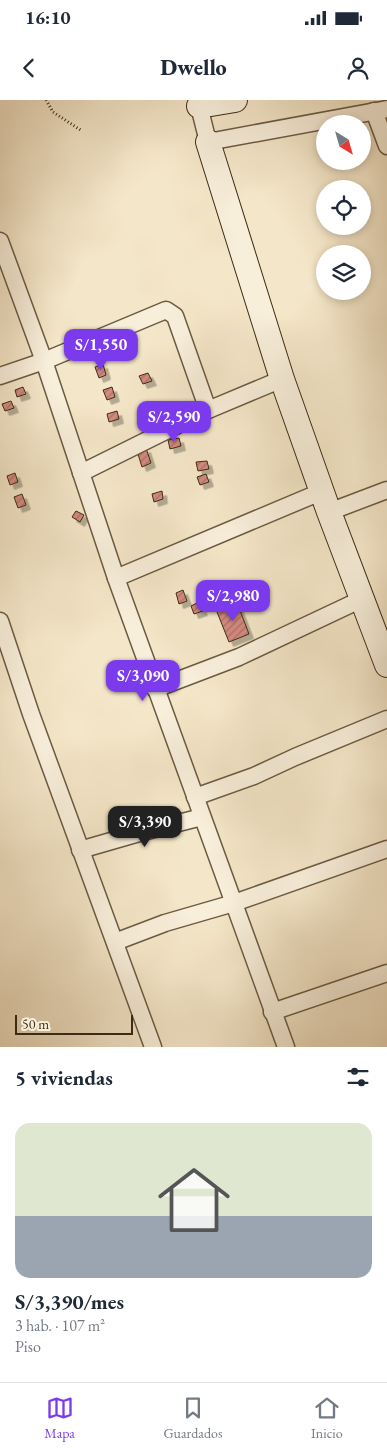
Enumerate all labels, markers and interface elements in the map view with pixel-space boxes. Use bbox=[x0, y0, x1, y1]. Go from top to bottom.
text: 16:10 bbox=[25, 5, 71, 30]
text: Dwello bbox=[160, 53, 227, 82]
icon: back bbox=[15, 54, 43, 82]
icon: person bbox=[344, 54, 372, 82]
north arrow bbox=[316, 115, 371, 170]
map controls bbox=[316, 115, 371, 300]
button: locate bbox=[316, 180, 371, 235]
button: layers bbox=[316, 245, 371, 300]
pin: S/1,550 bbox=[55, 328, 147, 371]
text: S/1,550 bbox=[75, 334, 127, 355]
pin: S/2,590 bbox=[128, 400, 220, 443]
text: S/2,590 bbox=[148, 406, 200, 427]
pin: S/2,980 bbox=[187, 580, 279, 622]
text: S/2,980 bbox=[207, 585, 259, 606]
pin: S/3,090 bbox=[97, 660, 189, 702]
text: S/3,090 bbox=[117, 665, 169, 686]
pin: S/3,390 bbox=[99, 806, 191, 848]
text: S/3,390 bbox=[119, 811, 171, 832]
scale bar bbox=[15, 1012, 132, 1035]
text: 50 m bbox=[22, 1015, 49, 1033]
icon: filters bbox=[344, 1063, 372, 1091]
text: 5 viviendas bbox=[15, 1064, 113, 1091]
icon: home bbox=[149, 1155, 239, 1245]
text: S/3,390/mes bbox=[15, 1288, 124, 1315]
text: 3 hab. · 107 m² bbox=[15, 1315, 105, 1336]
text: Piso bbox=[15, 1336, 41, 1357]
tab: Mapa bbox=[44, 1394, 75, 1442]
tab: Guardados bbox=[163, 1394, 222, 1442]
tab: Inicio bbox=[311, 1394, 343, 1442]

